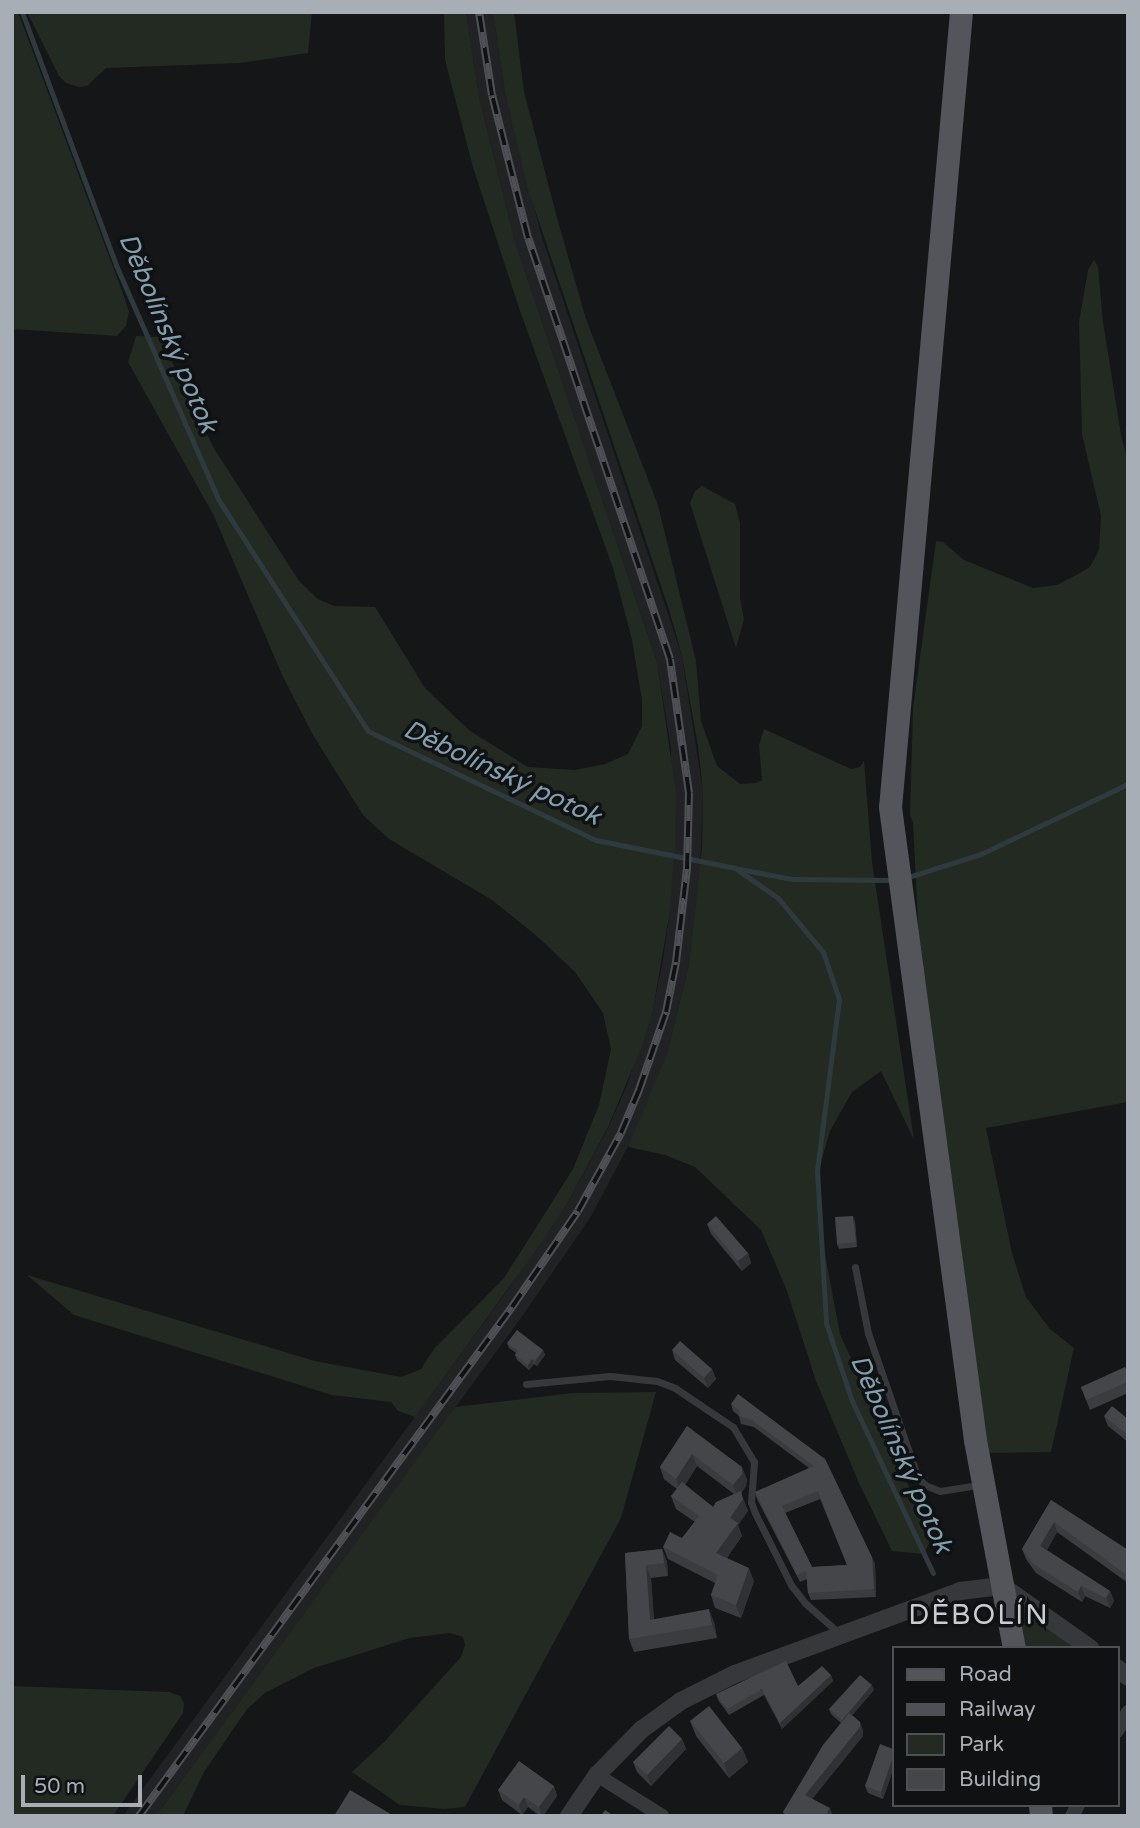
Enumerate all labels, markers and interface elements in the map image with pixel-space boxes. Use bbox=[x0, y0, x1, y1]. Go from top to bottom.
water label: Děbolínský potok bbox=[112, 228, 224, 438]
water label: Děbolínský potok bbox=[398, 714, 606, 832]
water label: Děbolínský potok bbox=[843, 1350, 959, 1558]
district label: DĚBOLÍN bbox=[909, 1598, 1049, 1632]
legend bbox=[892, 1646, 1119, 1807]
text: Road bbox=[959, 1662, 1012, 1687]
text: Railway bbox=[959, 1697, 1036, 1722]
text: Park bbox=[959, 1732, 1004, 1757]
scale bar bbox=[24, 1762, 145, 1806]
text: Building bbox=[959, 1767, 1041, 1792]
text: 50 m bbox=[34, 1774, 85, 1799]

